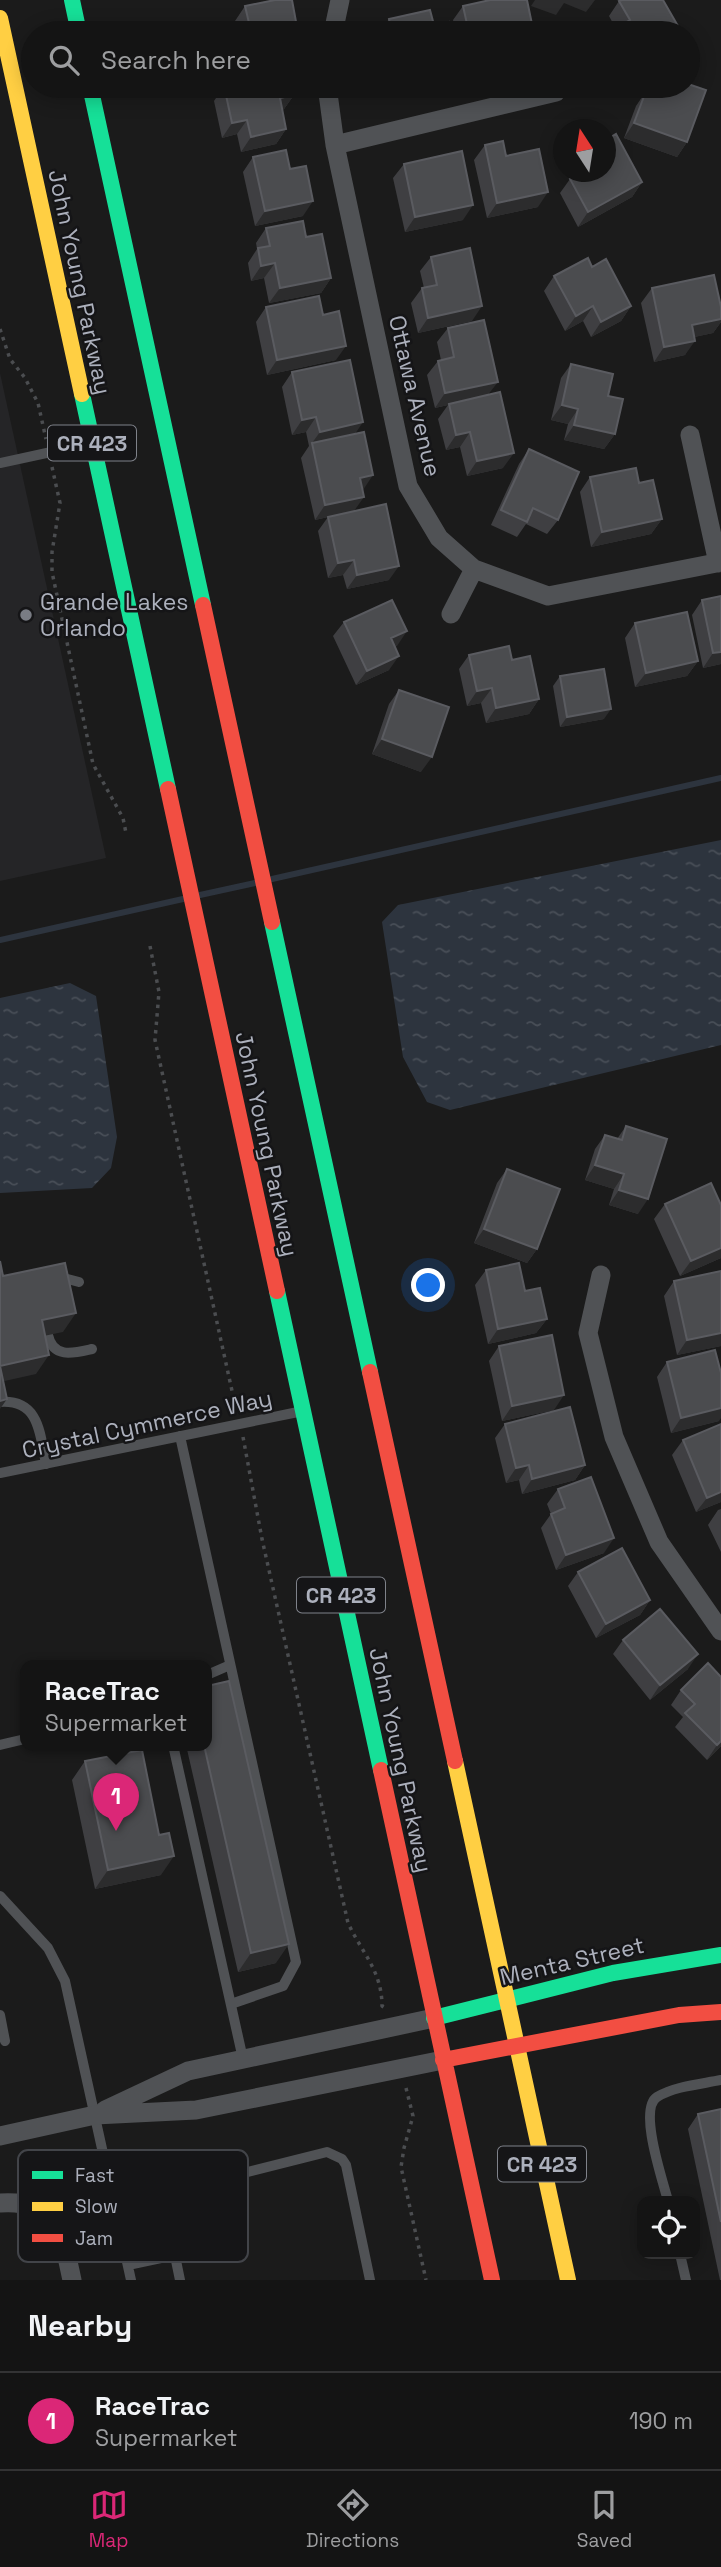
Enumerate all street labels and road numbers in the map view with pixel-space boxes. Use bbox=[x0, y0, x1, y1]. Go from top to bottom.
street label: John Young Parkway bbox=[41, 167, 119, 397]
street label: Ottawa Avenue bbox=[382, 312, 448, 480]
road number: CR 423 bbox=[48, 426, 136, 460]
street label: John Young Parkway bbox=[228, 1029, 306, 1259]
street label: Crystal Cymmerce Way bbox=[19, 1383, 275, 1465]
road number: CR 423 bbox=[297, 1578, 385, 1612]
street label: John Young Parkway bbox=[362, 1645, 440, 1875]
street label: Menta Street bbox=[497, 1930, 647, 1992]
road number: CR 423 bbox=[498, 2146, 586, 2182]

